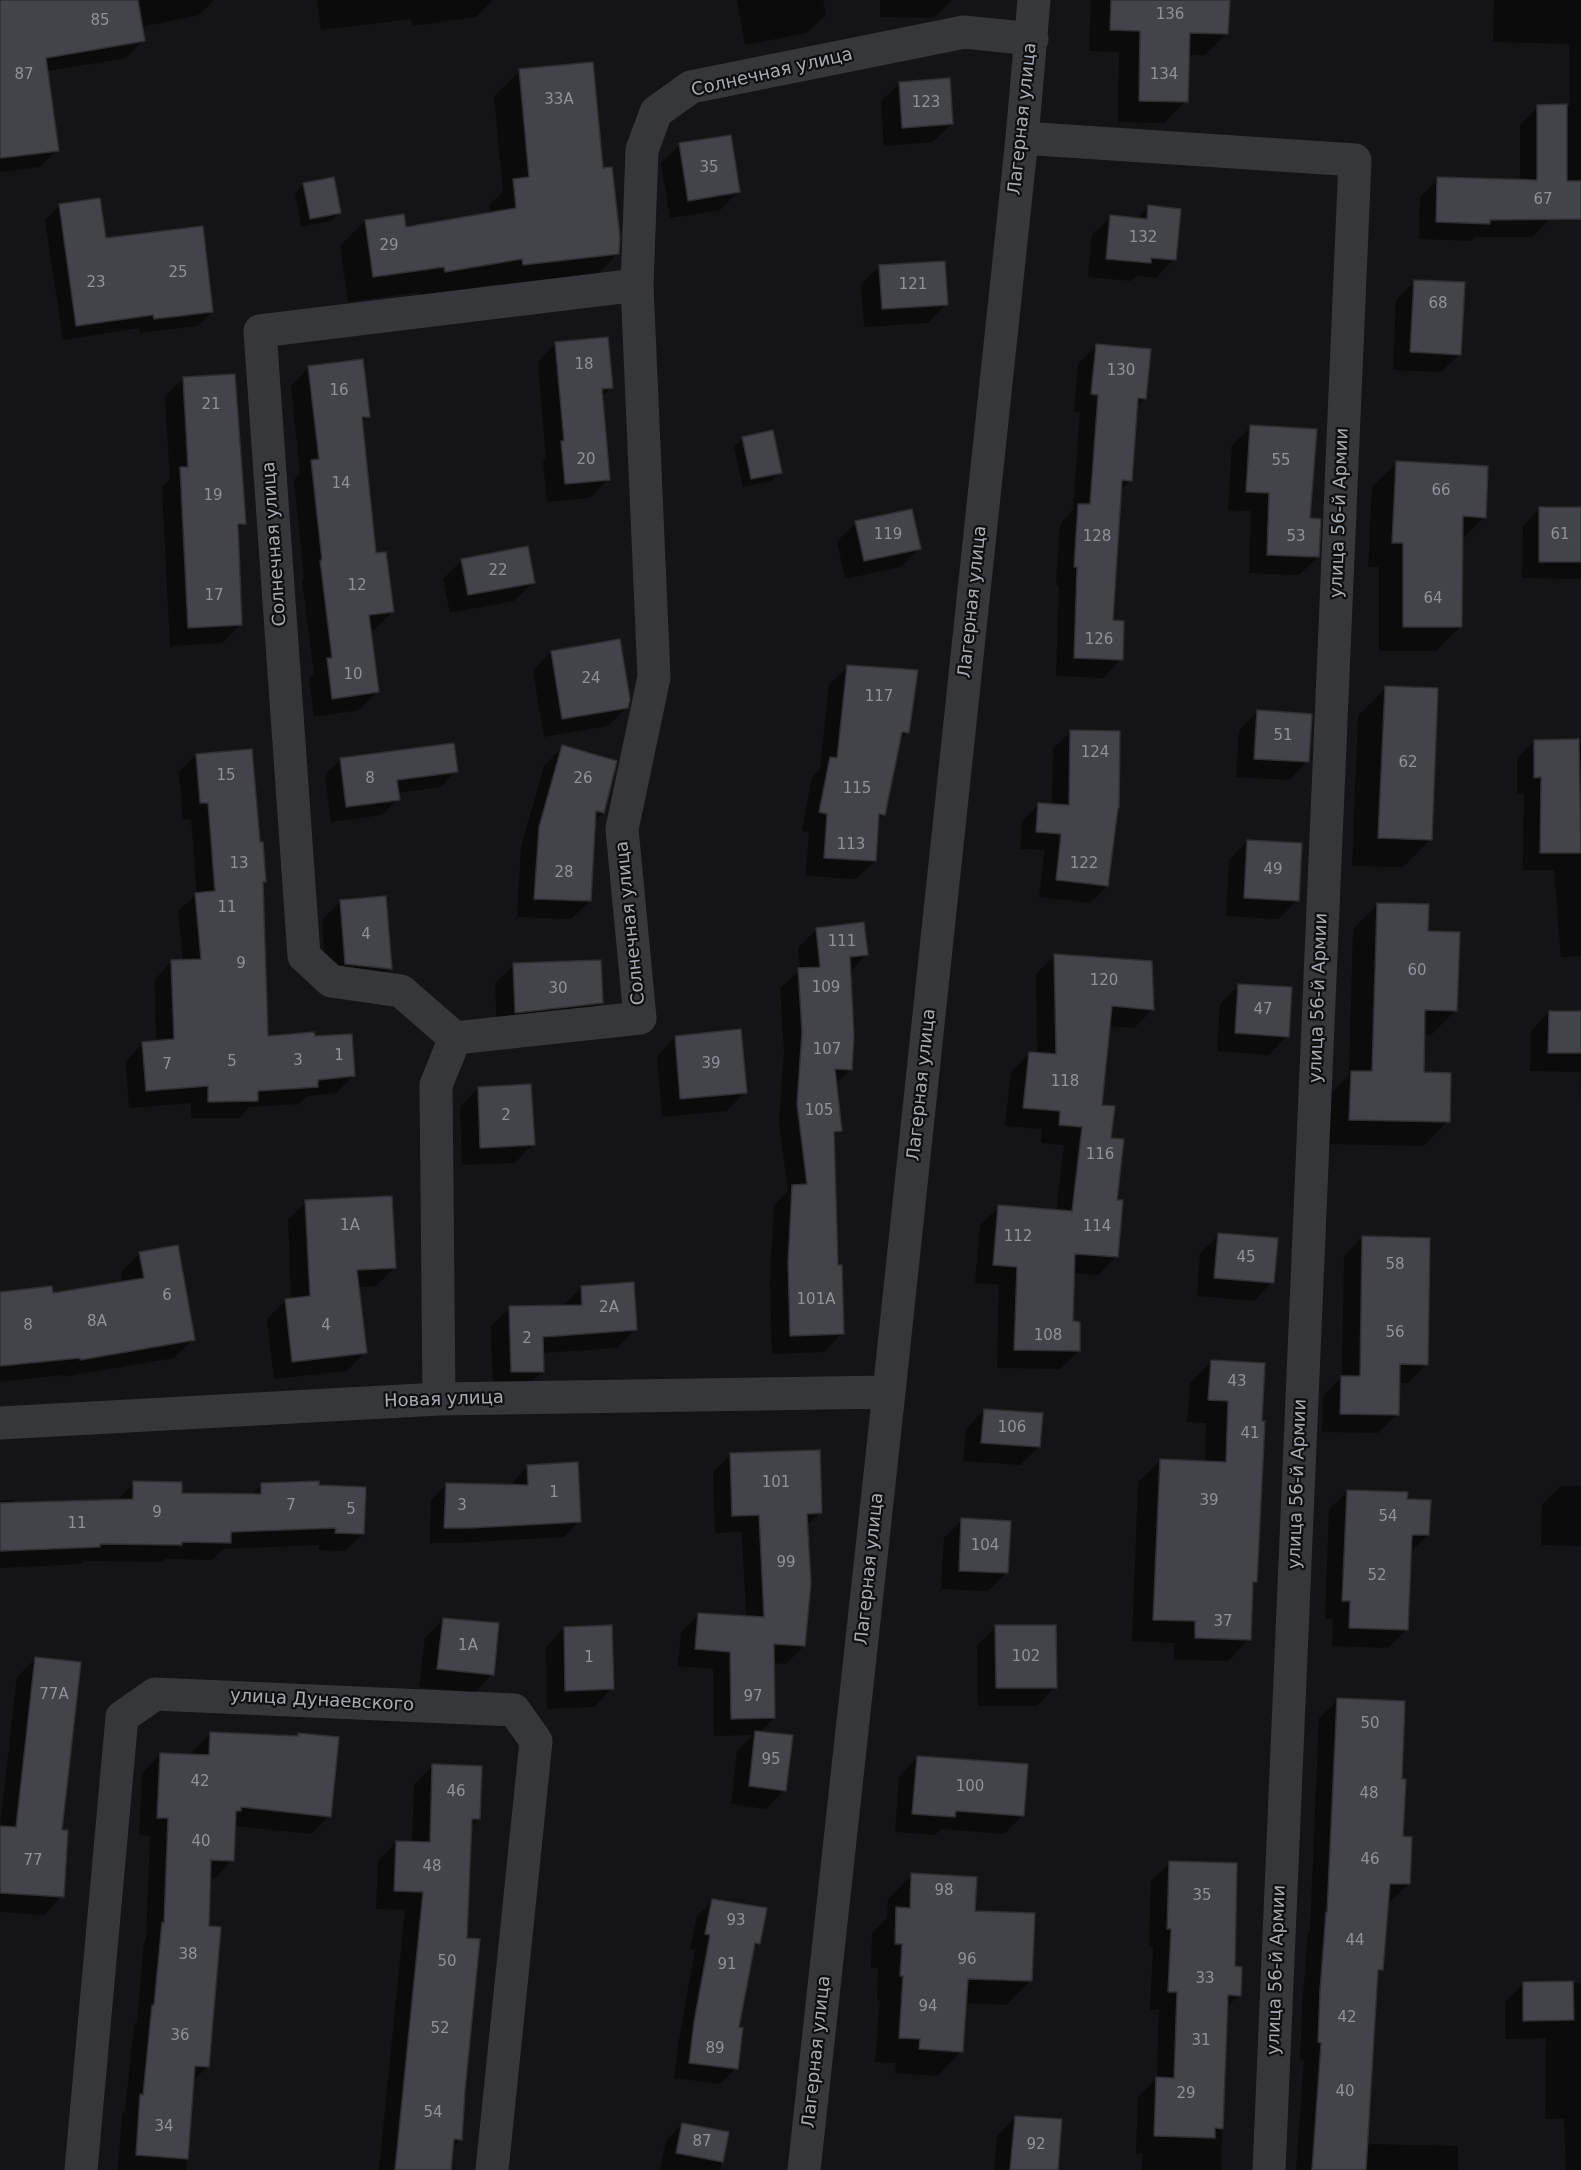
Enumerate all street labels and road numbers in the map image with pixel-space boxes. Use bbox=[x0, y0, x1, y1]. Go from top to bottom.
street label: Лагерная улица bbox=[1004, 42, 1042, 196]
street label: Солнечная улица bbox=[689, 44, 855, 102]
street label: улица 56-й Армии bbox=[1326, 427, 1354, 599]
street label: Солнечная улица bbox=[258, 461, 292, 627]
street label: Лагерная улица bbox=[954, 525, 992, 679]
street label: Солнечная улица bbox=[612, 840, 650, 1006]
street label: улица 56-й Армии bbox=[1305, 912, 1333, 1084]
street label: Лагерная улица bbox=[903, 1008, 941, 1162]
street label: Новая улица bbox=[384, 1387, 504, 1413]
street label: улица 56-й Армии bbox=[1284, 1398, 1312, 1570]
street label: Лагерная улица bbox=[851, 1492, 889, 1646]
street label: улица Дунаевского bbox=[229, 1685, 415, 1717]
street label: улица 56-й Армии bbox=[1263, 1884, 1291, 2056]
street label: Лагерная улица bbox=[798, 1975, 836, 2129]

